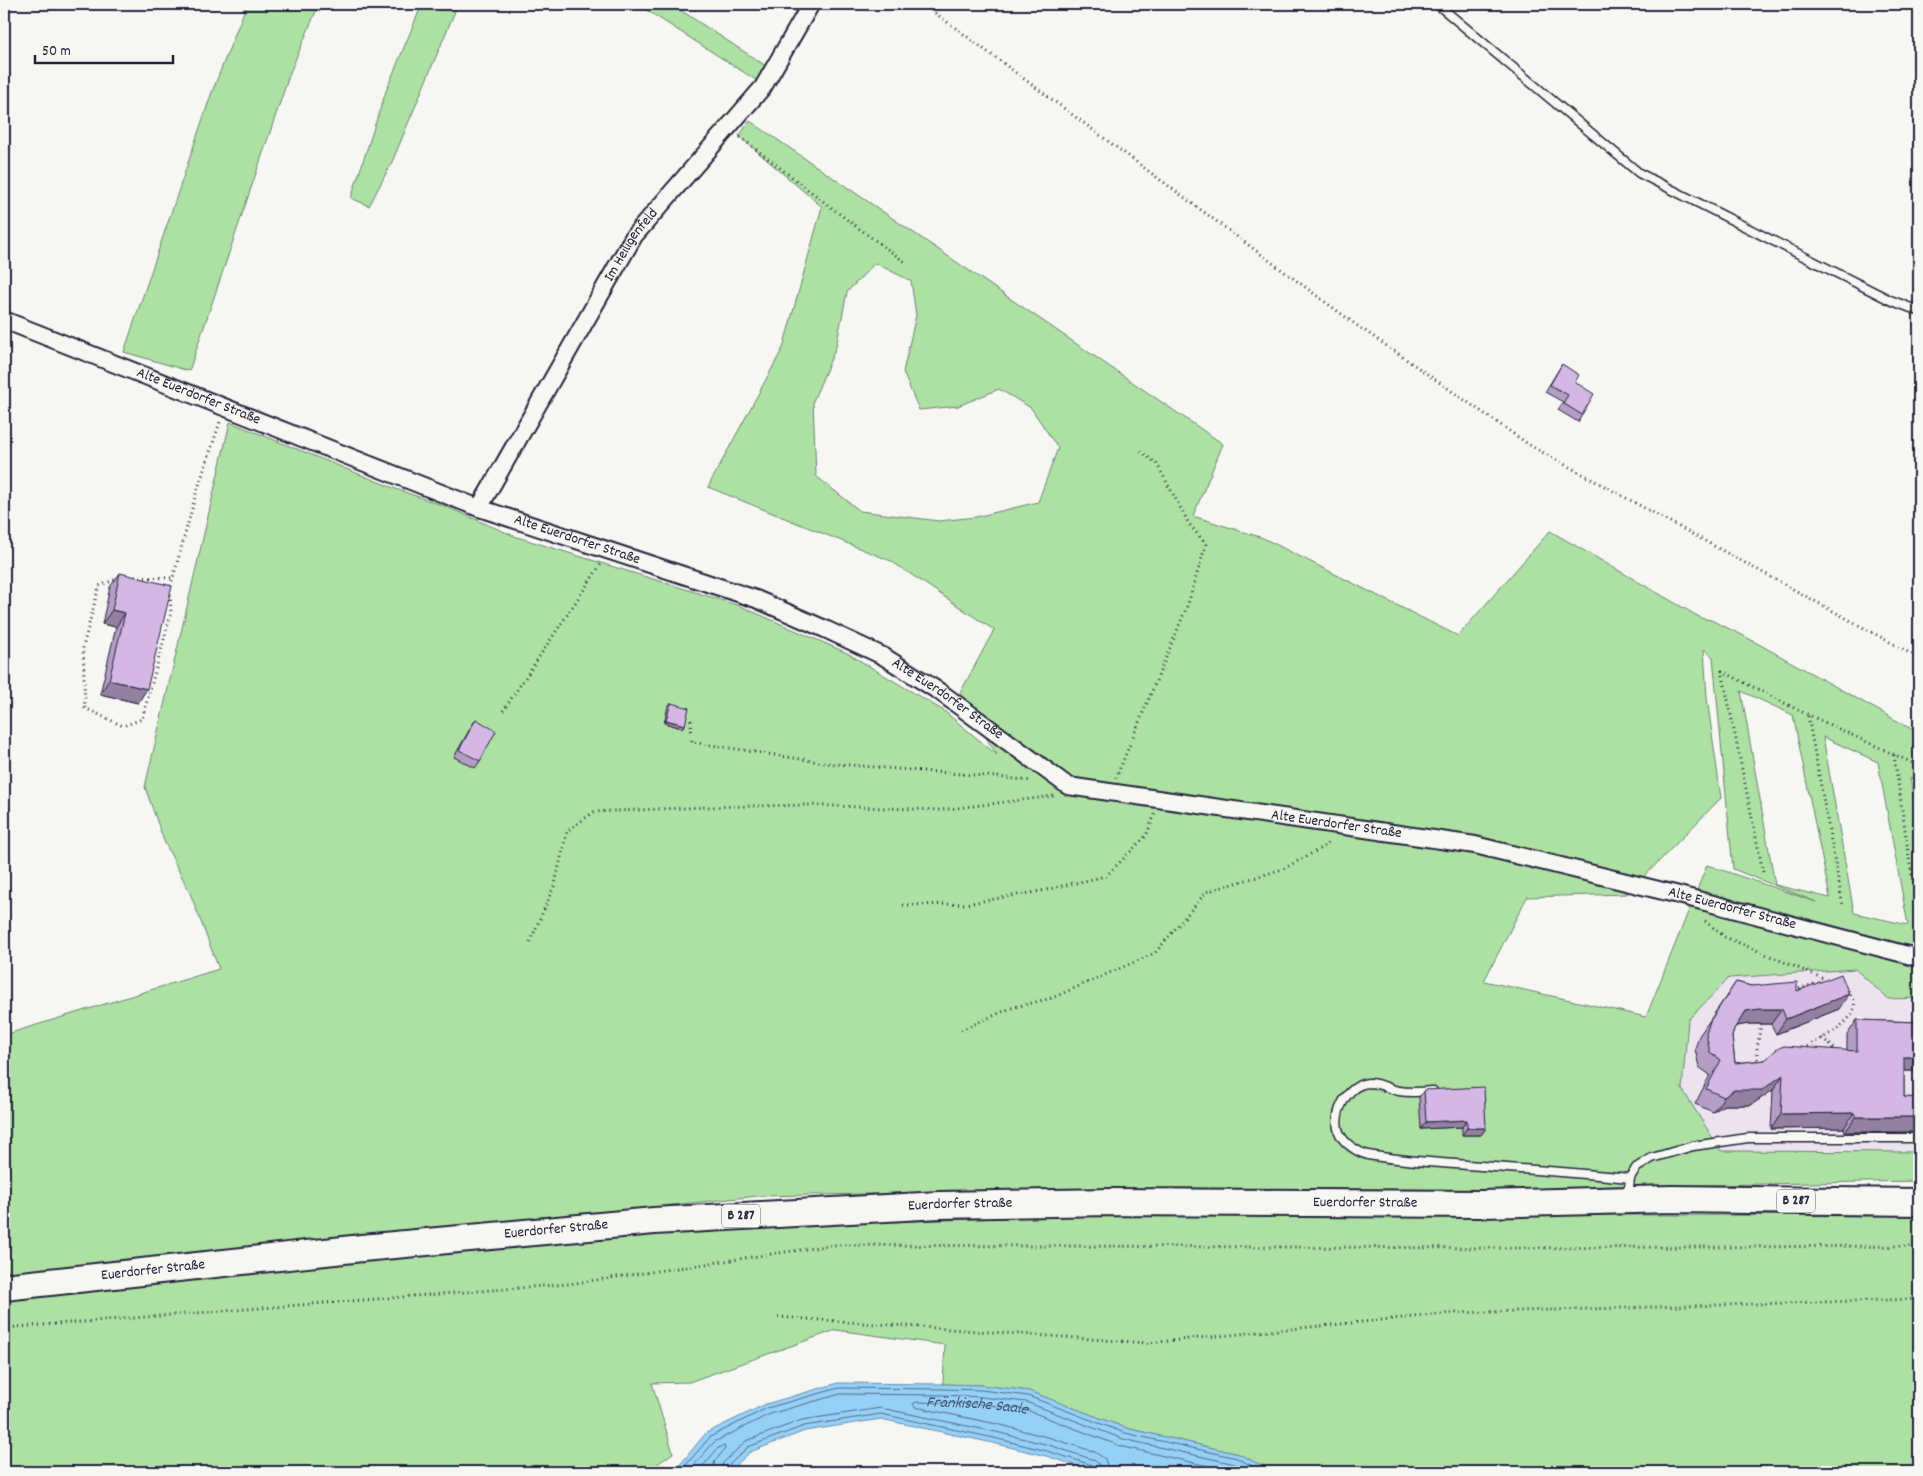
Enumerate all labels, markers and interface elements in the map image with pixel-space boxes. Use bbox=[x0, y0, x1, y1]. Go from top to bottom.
scale bar bbox=[35, 32, 172, 64]
text: 50 m bbox=[42, 41, 71, 63]
street label: Im Heiligenfeld bbox=[599, 204, 664, 286]
street label: Alte Euerdorfer Straße bbox=[133, 362, 264, 432]
street label: Alte Euerdorfer Straße bbox=[511, 509, 643, 571]
street label: Alte Euerdorfer Straße bbox=[887, 653, 1008, 746]
street label: Alte Euerdorfer Straße bbox=[1270, 805, 1403, 845]
street label: Alte Euerdorfer Straße bbox=[1666, 882, 1799, 936]
road number: B 287 bbox=[1777, 1190, 1815, 1212]
street label: Euerdorfer Straße bbox=[1313, 1192, 1418, 1215]
street label: Euerdorfer Straße bbox=[908, 1193, 1013, 1218]
road number: B 287 bbox=[722, 1204, 760, 1228]
street label: Euerdorfer Straße bbox=[503, 1214, 609, 1246]
street label: Euerdorfer Straße bbox=[100, 1254, 207, 1287]
water label: Fränkische Saale bbox=[926, 1391, 1033, 1422]

